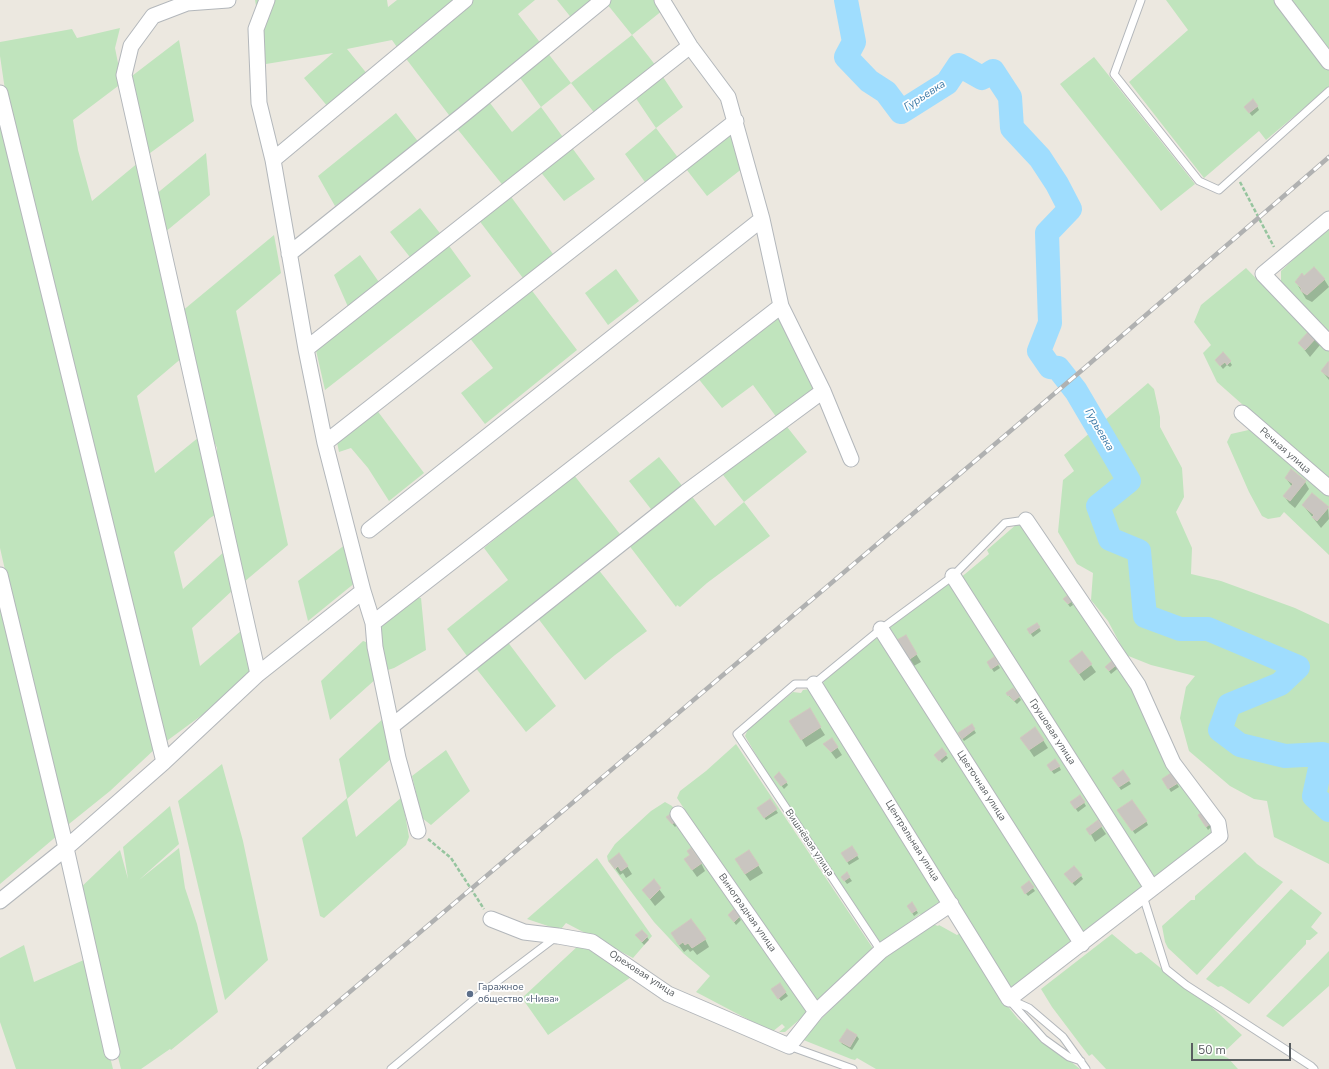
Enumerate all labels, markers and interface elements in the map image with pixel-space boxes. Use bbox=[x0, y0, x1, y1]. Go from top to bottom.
water label: Гурьевка bbox=[902, 78, 948, 114]
water label: Гурьевка bbox=[1082, 406, 1116, 454]
street label: Речная улица bbox=[1257, 425, 1313, 477]
street label: Грушовая улица bbox=[1026, 697, 1078, 767]
street label: Цветочная улица bbox=[954, 749, 1008, 823]
street label: Центральная улица bbox=[882, 798, 942, 884]
street label: Вишнёвая улица bbox=[782, 807, 836, 879]
street label: Виноградная улица bbox=[715, 872, 779, 954]
street label: Ореховая улица bbox=[607, 948, 677, 1000]
place label: Гаражное общество «Нива» bbox=[478, 982, 559, 1006]
marker: Гаражное общество «Нива» bbox=[465, 989, 475, 999]
scale bar bbox=[1193, 1035, 1293, 1061]
text: 50 m bbox=[1198, 1042, 1226, 1058]

